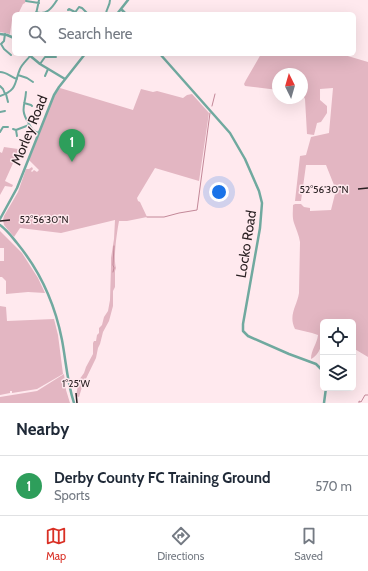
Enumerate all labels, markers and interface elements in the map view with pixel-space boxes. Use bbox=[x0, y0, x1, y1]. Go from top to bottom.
search box bbox=[12, 12, 356, 56]
icon: search bbox=[26, 23, 48, 45]
text: Search here bbox=[58, 25, 133, 43]
north arrow bbox=[272, 68, 308, 104]
street label: Morley Road bbox=[7, 92, 51, 168]
pin: 1 bbox=[59, 129, 85, 162]
your location bbox=[209, 182, 229, 202]
text: 52°56'30"N bbox=[299, 183, 349, 196]
street label: Locko Road bbox=[232, 209, 260, 279]
text: 52°56'30"N bbox=[19, 213, 69, 226]
map controls bbox=[320, 319, 356, 391]
button: locate bbox=[320, 319, 356, 355]
button: layers bbox=[320, 355, 356, 391]
text: 1°25'W bbox=[62, 377, 91, 390]
text: Nearby bbox=[16, 419, 69, 439]
text: Derby County FC Training Ground bbox=[54, 469, 271, 487]
text: 1 bbox=[27, 478, 31, 494]
text: 570 m bbox=[315, 478, 352, 494]
text: Sports bbox=[54, 487, 90, 503]
tab: Map bbox=[45, 525, 67, 563]
tab: Directions bbox=[157, 525, 204, 563]
tab: Saved bbox=[294, 525, 323, 563]

